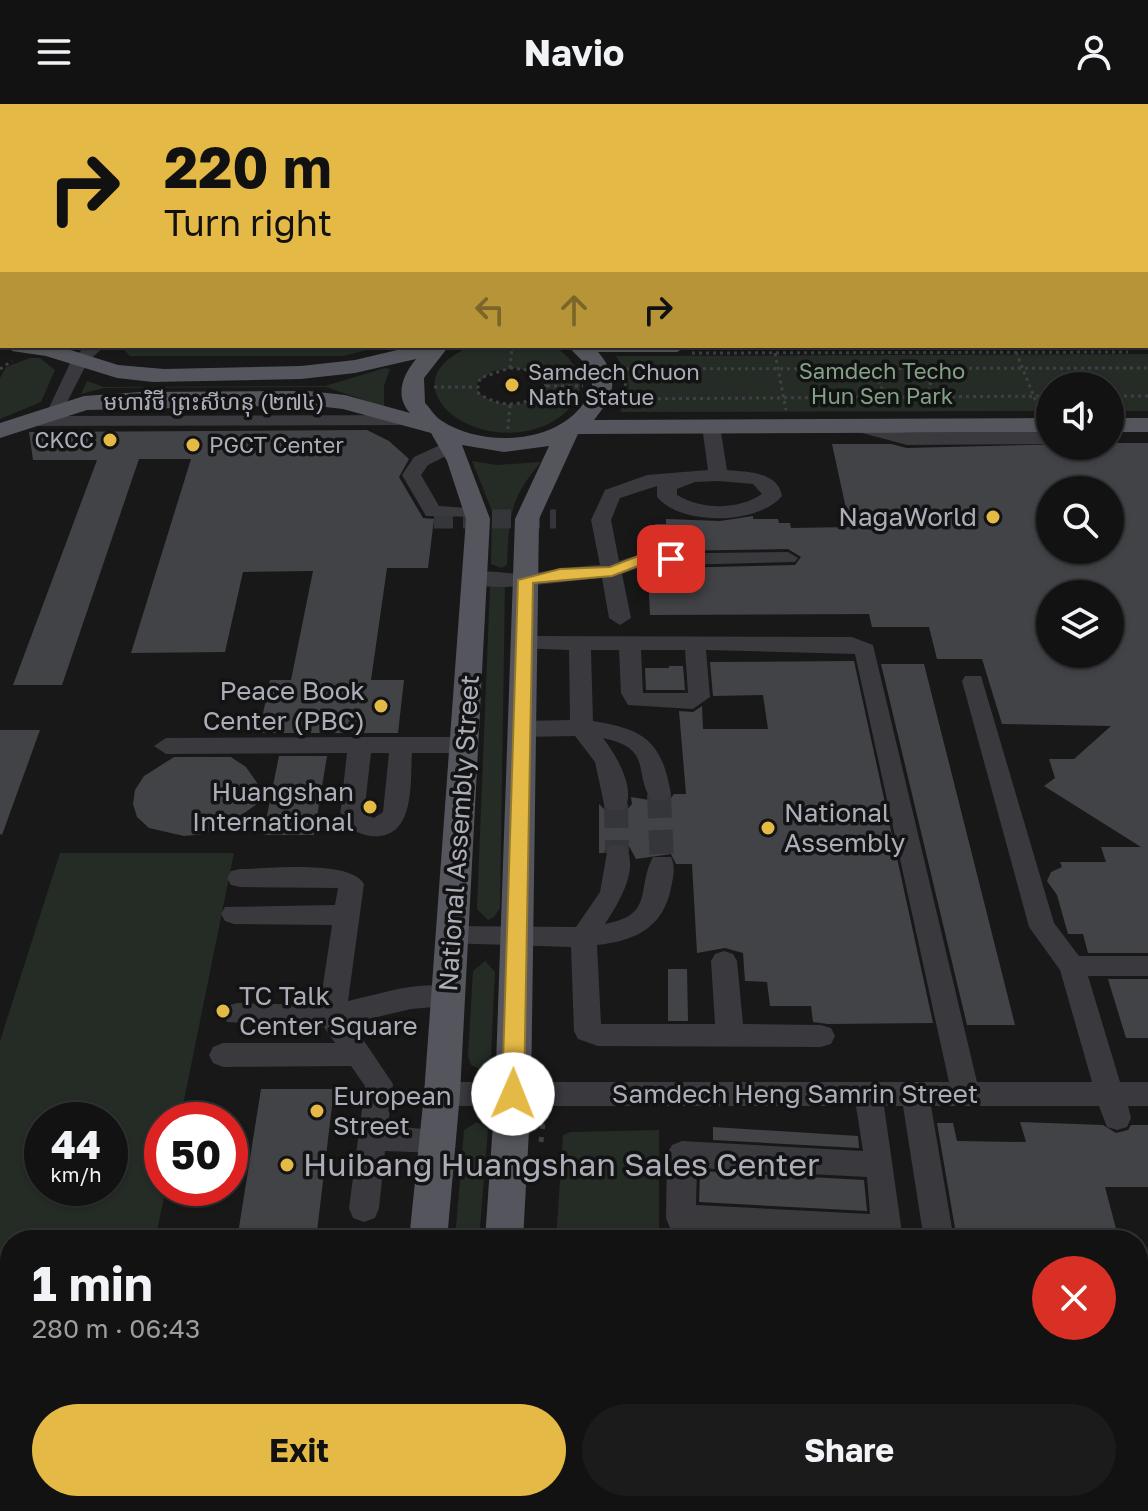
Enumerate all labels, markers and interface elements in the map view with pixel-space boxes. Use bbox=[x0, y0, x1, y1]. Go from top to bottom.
icon: menu bbox=[32, 30, 76, 74]
icon: person bbox=[1072, 30, 1116, 74]
text: Navio bbox=[524, 31, 624, 74]
text: 220 m bbox=[164, 133, 332, 200]
icon: right bbox=[32, 136, 136, 240]
text: Turn right bbox=[164, 201, 332, 244]
icon: left bbox=[468, 288, 512, 332]
icon: ahead bbox=[552, 288, 596, 332]
icon: right bbox=[636, 288, 680, 332]
park label: Samdech Techo Hun Sen Park bbox=[799, 357, 965, 409]
place label: Samdech Chuon Nath Statue bbox=[528, 358, 700, 410]
map controls bbox=[1036, 372, 1124, 668]
button: sound bbox=[1036, 372, 1124, 460]
marker: Samdech Chuon Nath Statue bbox=[503, 376, 521, 394]
street label: មហាវិថី ព្រះសីហនុ (២៧៤) bbox=[104, 388, 324, 417]
place label: CKCC bbox=[34, 426, 94, 453]
marker: CKCC bbox=[101, 431, 119, 449]
place label: PGCT Center bbox=[209, 431, 344, 458]
marker: PGCT Center bbox=[184, 436, 202, 454]
button: search bbox=[1036, 476, 1124, 564]
place label: NagaWorld bbox=[838, 501, 977, 532]
marker: NagaWorld bbox=[984, 508, 1002, 526]
pin bbox=[637, 525, 705, 593]
icon: arrive bbox=[649, 537, 693, 581]
button: layers bbox=[1036, 580, 1124, 668]
street label: National Assembly Street bbox=[432, 674, 485, 992]
place label: Peace Book Center (PBC) bbox=[203, 675, 365, 736]
marker: Peace Book Center (PBC) bbox=[372, 697, 390, 715]
place label: Huangshan International bbox=[192, 776, 354, 837]
place label: National Assembly bbox=[784, 797, 906, 858]
marker: Huangshan International bbox=[361, 798, 379, 816]
marker: National Assembly bbox=[759, 819, 777, 837]
place label: TC Talk Center Square bbox=[239, 980, 418, 1041]
marker: TC Talk Center Square bbox=[214, 1002, 232, 1020]
position arrow bbox=[471, 1052, 555, 1136]
street label: Samdech Heng Samrin Street bbox=[612, 1078, 978, 1109]
place label: European Street bbox=[333, 1080, 452, 1141]
speed limit sign: 50 bbox=[144, 1102, 248, 1206]
marker: European Street bbox=[308, 1102, 326, 1120]
text: 44 bbox=[51, 1120, 101, 1168]
place label: Huibang Huangshan Sales Center bbox=[303, 1145, 819, 1183]
marker: Huibang Huangshan Sales Center bbox=[278, 1156, 296, 1174]
text: km/h bbox=[51, 1162, 101, 1186]
text: 1 min bbox=[32, 1254, 153, 1312]
button: close bbox=[1032, 1256, 1116, 1340]
text: 280 m · 06:43 bbox=[32, 1313, 200, 1344]
button: Exit bbox=[32, 1404, 566, 1496]
button: Share bbox=[582, 1404, 1116, 1496]

